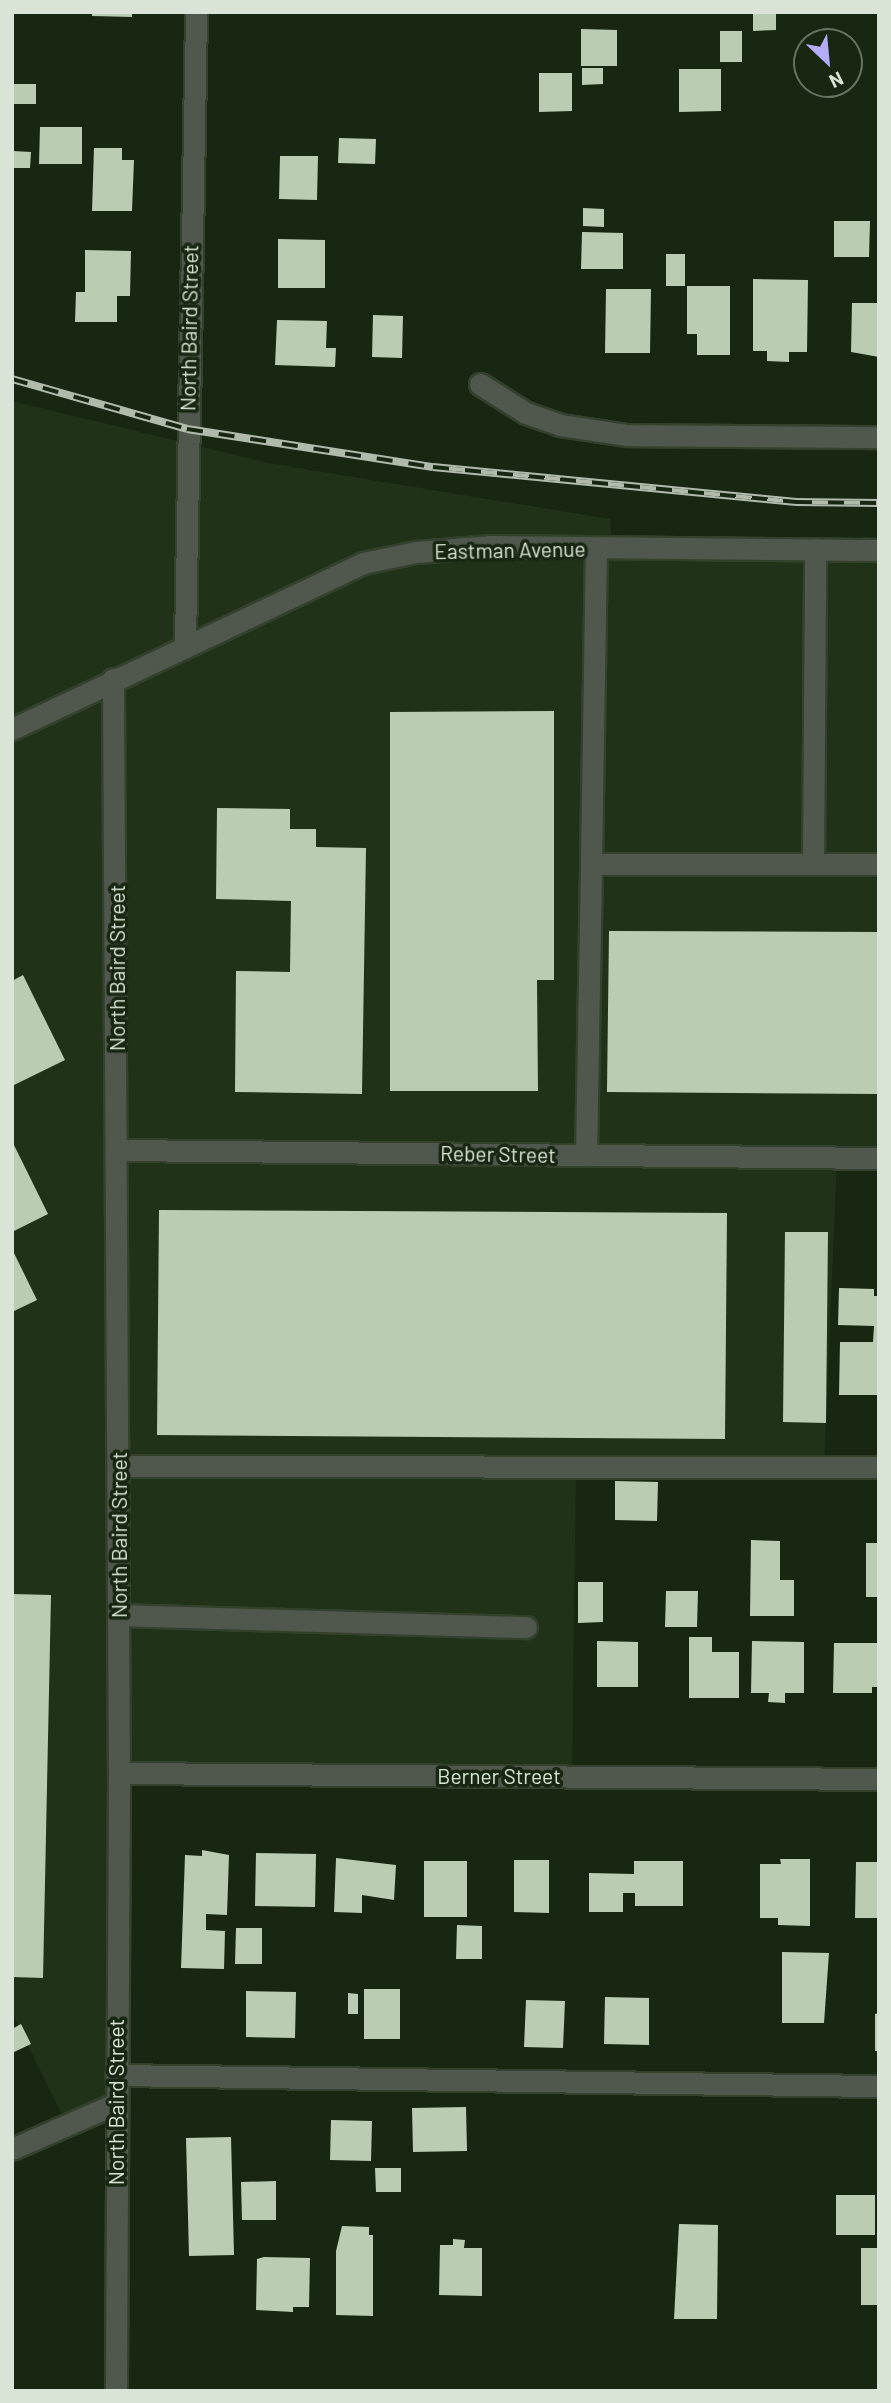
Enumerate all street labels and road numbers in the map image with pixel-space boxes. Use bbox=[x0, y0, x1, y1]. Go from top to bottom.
street label: North Baird Street bbox=[175, 245, 203, 411]
street label: Eastman Avenue bbox=[434, 536, 586, 564]
street label: North Baird Street bbox=[104, 885, 130, 1051]
street label: Reber Street bbox=[440, 1140, 556, 1168]
street label: North Baird Street bbox=[106, 1452, 132, 1618]
street label: Berner Street bbox=[437, 1763, 561, 1789]
street label: North Baird Street bbox=[103, 2019, 129, 2185]

